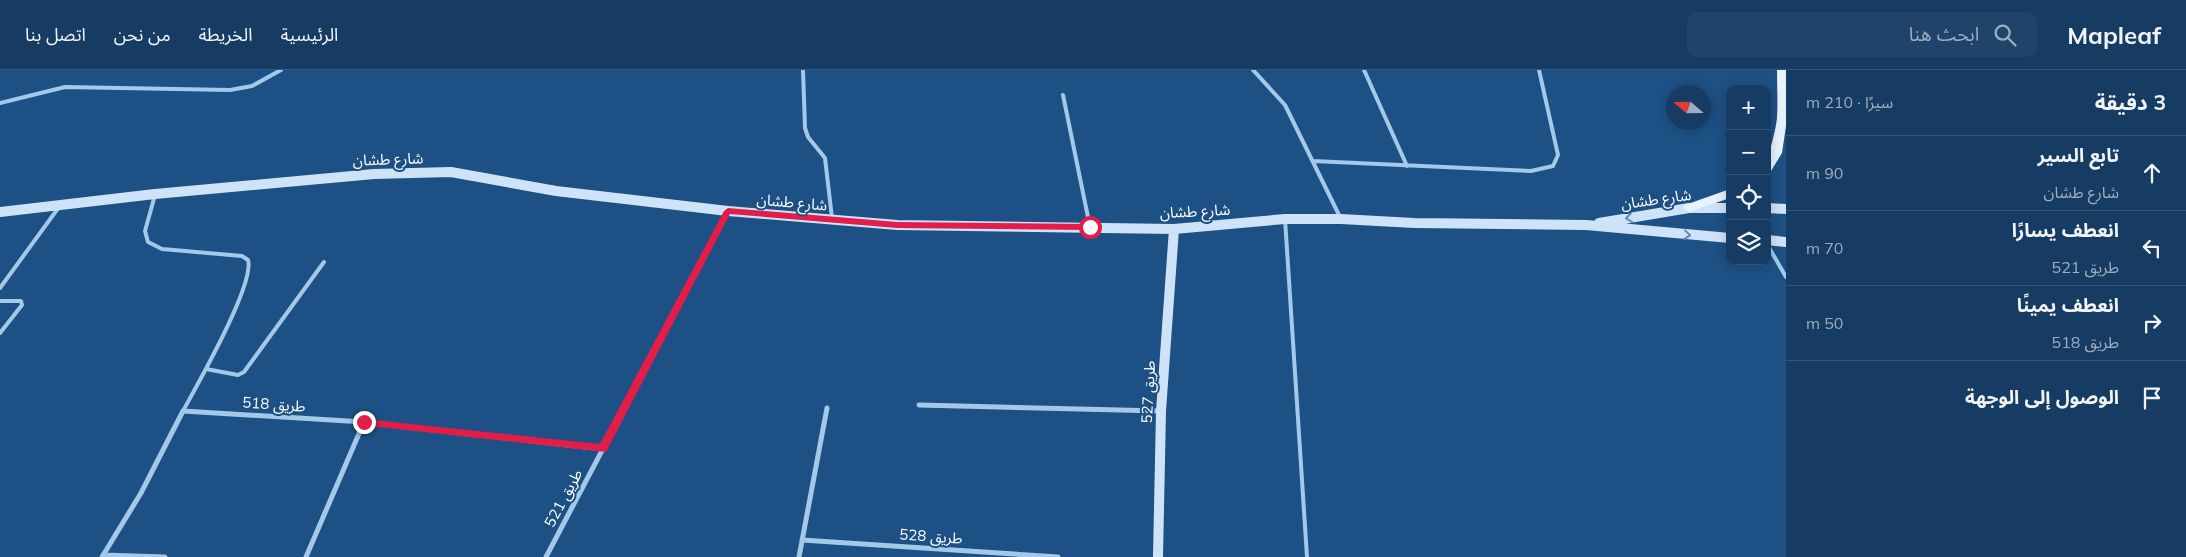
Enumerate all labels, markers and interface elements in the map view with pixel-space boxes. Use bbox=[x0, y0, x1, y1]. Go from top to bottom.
search box bbox=[1687, 12, 2037, 57]
text: Mapleaf bbox=[2067, 20, 2161, 50]
icon: search bbox=[1991, 21, 2019, 49]
text: ابحث هنا bbox=[1909, 22, 1979, 46]
text: اتصل بنا bbox=[25, 23, 86, 46]
text: من نحن bbox=[114, 23, 171, 46]
text: الخريطة bbox=[199, 23, 253, 46]
text: الرئيسية bbox=[281, 23, 338, 46]
north arrow bbox=[1666, 85, 1711, 130]
map controls bbox=[1726, 85, 1771, 265]
button: + bbox=[1726, 85, 1771, 130]
text: 3 دقيقة bbox=[2095, 89, 2166, 115]
text: سيرًا · 210 m bbox=[1806, 92, 1893, 112]
button: − bbox=[1726, 130, 1771, 175]
text: تابع السير bbox=[2038, 143, 2119, 167]
street label: شارع طشان bbox=[352, 148, 424, 173]
icon: ahead bbox=[2138, 159, 2166, 187]
text: 90 m bbox=[1806, 163, 1843, 183]
button: locate bbox=[1726, 175, 1771, 220]
text: شارع طشان bbox=[2044, 182, 2119, 202]
street label: شارع طشان bbox=[1620, 185, 1693, 216]
street label: شارع طشان bbox=[756, 189, 828, 218]
street label: شارع طشان bbox=[1159, 200, 1231, 225]
one-way arrow bbox=[1625, 212, 1633, 223]
route start bbox=[1079, 216, 1102, 239]
text: انعطف يسارًا bbox=[2012, 218, 2119, 242]
button: layers bbox=[1726, 220, 1771, 265]
one-way arrow bbox=[1683, 229, 1691, 240]
icon: left bbox=[2138, 234, 2166, 262]
text: 70 m bbox=[1806, 238, 1843, 258]
text: طريق 521 bbox=[2052, 257, 2119, 277]
text: انعطف يمينًا bbox=[2017, 293, 2119, 317]
icon: right bbox=[2138, 309, 2166, 337]
text: 50 m bbox=[1806, 313, 1843, 333]
text: طريق 518 bbox=[2052, 332, 2119, 352]
street label: طريق 527 bbox=[1137, 360, 1160, 424]
icon: arrive bbox=[2138, 384, 2166, 412]
text: الوصول إلى الوجهة bbox=[1965, 385, 2119, 409]
street label: طريق 518 bbox=[242, 392, 306, 417]
route end bbox=[353, 411, 376, 434]
street label: طريق 521 bbox=[540, 466, 587, 531]
street label: طريق 528 bbox=[899, 524, 963, 549]

